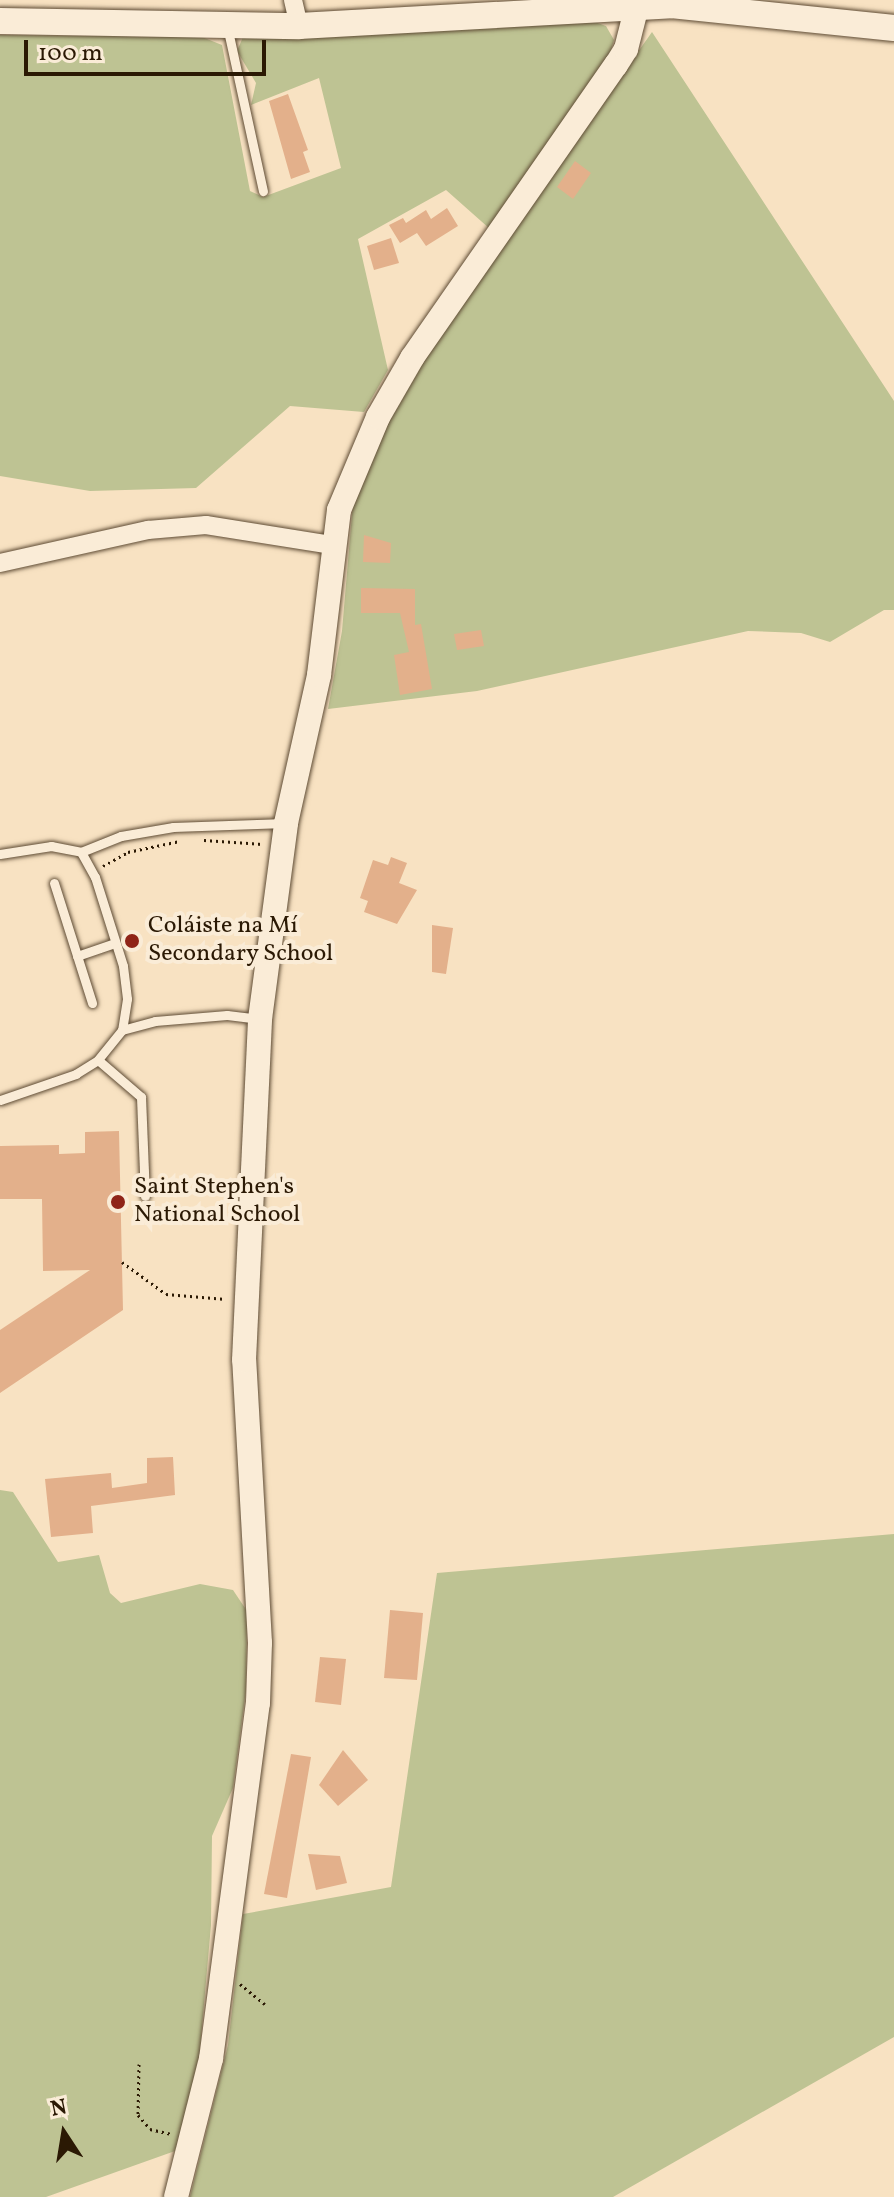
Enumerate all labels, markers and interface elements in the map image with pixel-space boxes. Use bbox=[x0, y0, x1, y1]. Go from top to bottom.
scale bar bbox=[28, 24, 270, 74]
text: 100 m bbox=[38, 37, 103, 71]
place label: Coláiste na Mí Secondary School bbox=[148, 913, 334, 969]
marker: Coláiste na Mí Secondary School bbox=[123, 932, 141, 950]
place label: Saint Stephen's National School bbox=[134, 1174, 300, 1230]
marker: Saint Stephen's National School bbox=[109, 1193, 127, 1211]
text: N bbox=[48, 2092, 70, 2126]
north arrow bbox=[24, 2093, 104, 2173]

